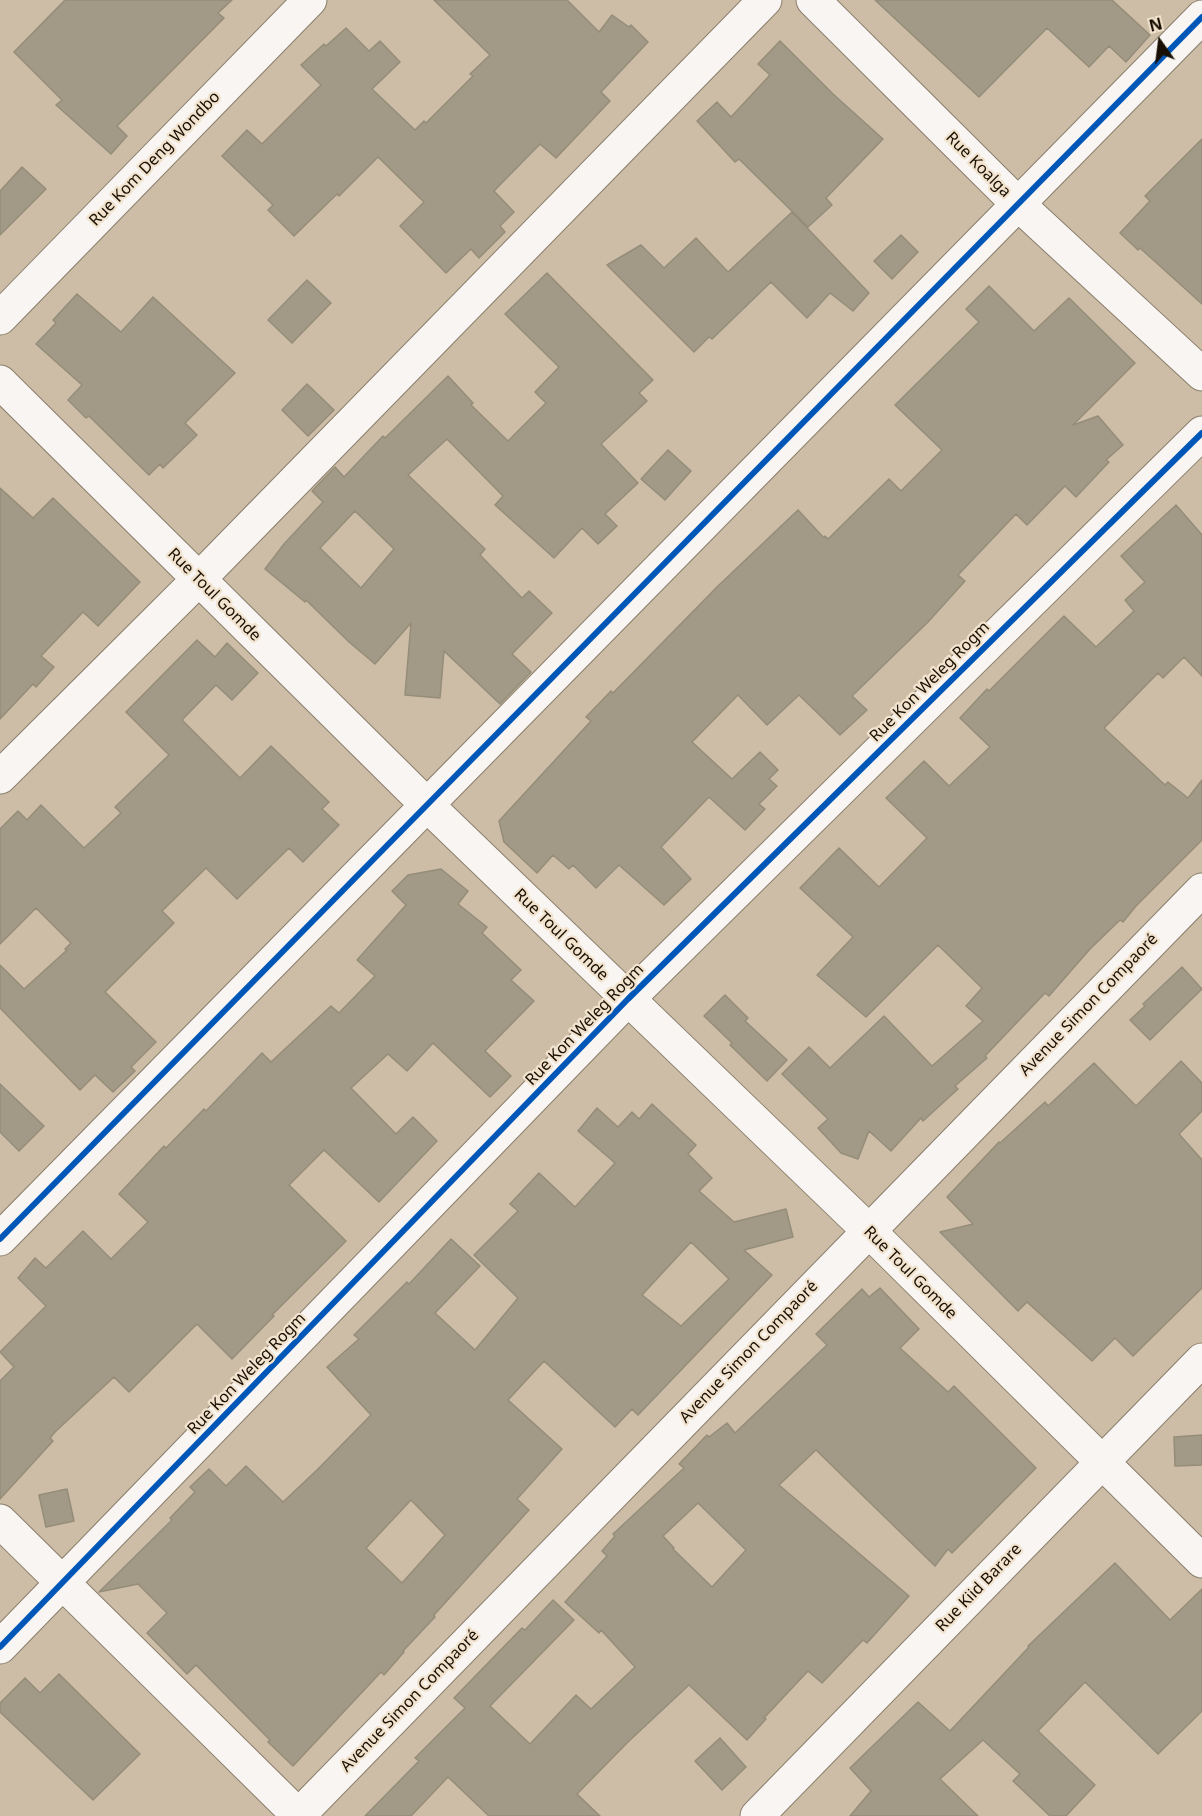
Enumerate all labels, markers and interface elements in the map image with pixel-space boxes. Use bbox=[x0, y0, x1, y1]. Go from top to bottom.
north arrow bbox=[1130, 12, 1190, 72]
text: N bbox=[1147, 12, 1165, 37]
street label: Rue Kom Deng Wondbo bbox=[86, 88, 224, 230]
street label: Rue Koalga bbox=[941, 128, 1015, 202]
street label: Rue Toul Gomde bbox=[163, 544, 265, 646]
street label: Rue Kon Weleg Rogm bbox=[866, 618, 994, 746]
street label: Rue Toul Gomde bbox=[510, 885, 612, 985]
street label: Avenue Simon Compaoré bbox=[1016, 930, 1162, 1080]
street label: Rue Kon Weleg Rogm bbox=[522, 960, 648, 1090]
street label: Rue Toul Gomde bbox=[859, 1222, 961, 1324]
street label: Avenue Simon Compaoré bbox=[676, 1277, 822, 1427]
street label: Rue Kon Weleg Rogm bbox=[184, 1309, 310, 1439]
street label: Rue Kiid Barare bbox=[932, 1540, 1026, 1636]
street label: Avenue Simon Compaoré bbox=[337, 1626, 483, 1776]

